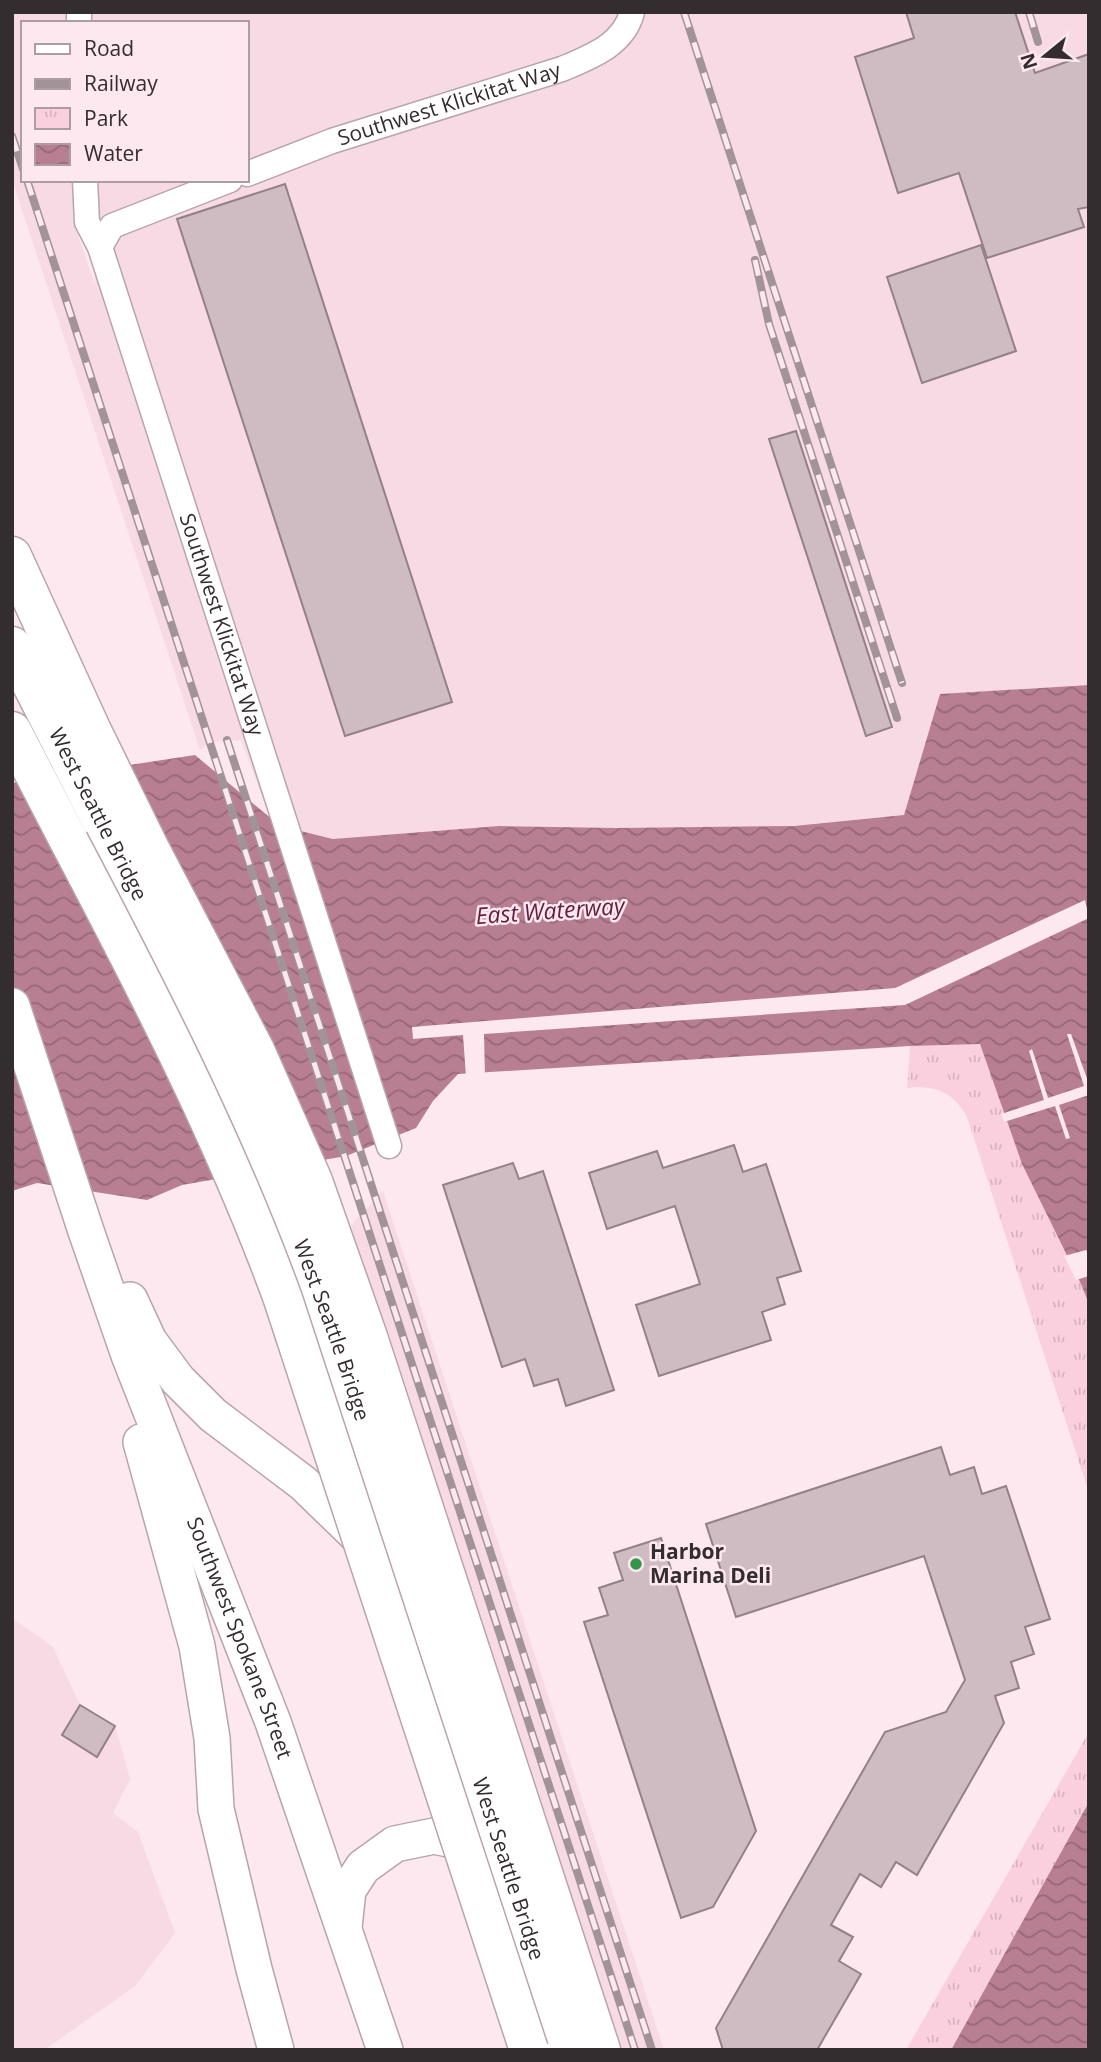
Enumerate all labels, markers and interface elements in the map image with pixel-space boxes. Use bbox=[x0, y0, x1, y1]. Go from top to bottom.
legend bbox=[21, 21, 248, 182]
north arrow bbox=[1010, 21, 1080, 91]
text: Road bbox=[84, 34, 134, 62]
text: N bbox=[1014, 50, 1044, 73]
street label: Southwest Klickitat Way bbox=[334, 55, 564, 151]
text: Railway bbox=[84, 69, 158, 97]
text: Park bbox=[84, 104, 128, 132]
text: Water bbox=[84, 139, 143, 167]
street label: Southwest Klickitat Way bbox=[174, 510, 271, 740]
street label: West Seattle Bridge bbox=[43, 723, 155, 905]
water label: East Waterway bbox=[474, 889, 627, 931]
street label: West Seattle Bridge bbox=[288, 1235, 377, 1424]
street label: Southwest Spokane Street bbox=[181, 1513, 300, 1762]
place label: Harbor Marina Deli bbox=[650, 1537, 771, 1589]
marker: Harbor Marina Deli bbox=[628, 1556, 644, 1572]
street label: West Seattle Bridge bbox=[467, 1774, 552, 1963]

